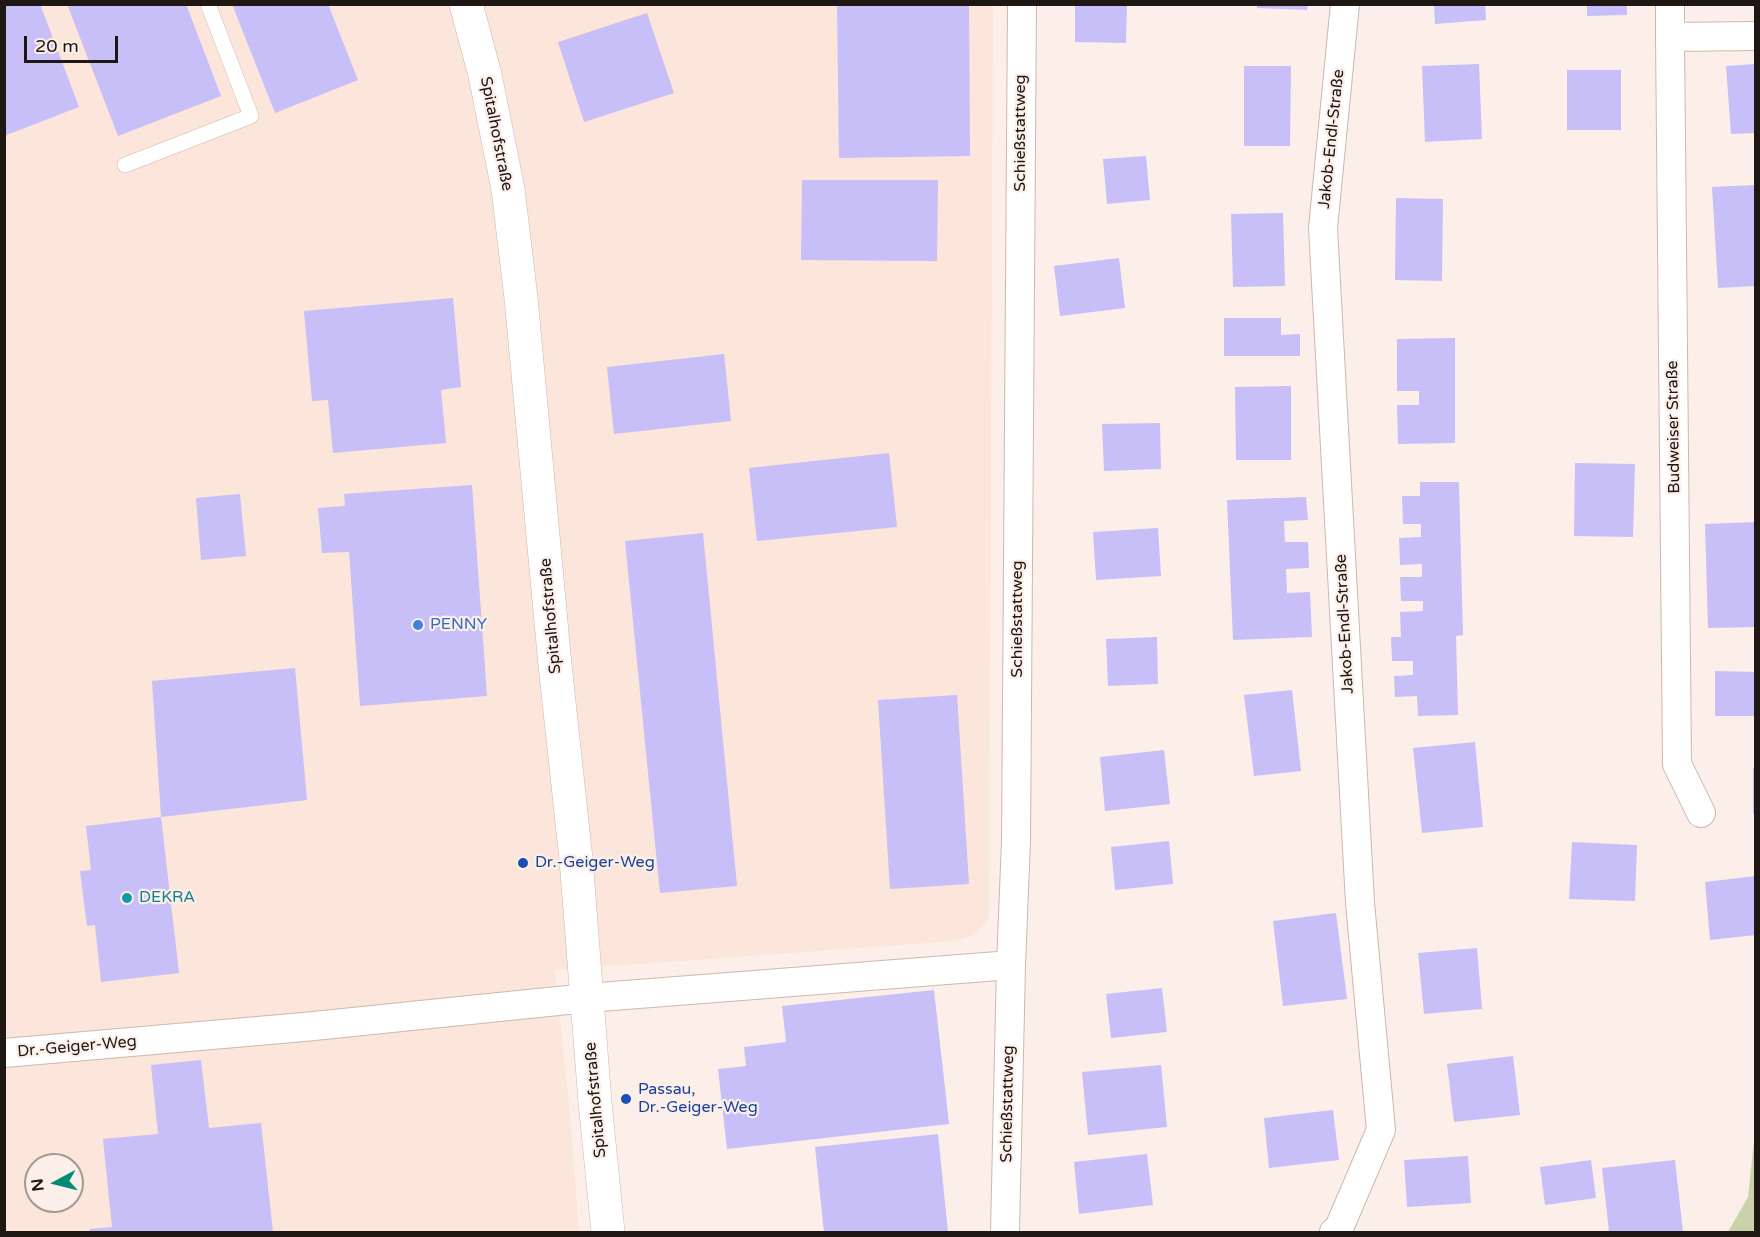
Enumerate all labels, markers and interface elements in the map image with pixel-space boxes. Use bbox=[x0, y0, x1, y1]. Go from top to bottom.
scale bar bbox=[27, 24, 122, 62]
text: 20 m bbox=[35, 35, 79, 57]
street label: Jakob-Endl-Straße bbox=[1315, 68, 1349, 210]
street label: Schießstattweg bbox=[1011, 74, 1031, 192]
street label: Spitalhofstraße bbox=[476, 75, 516, 193]
street label: Budweiser Straße bbox=[1663, 360, 1685, 494]
street label: Jakob-Endl-Straße bbox=[1332, 554, 1358, 694]
street label: Spitalhofstraße bbox=[536, 557, 566, 675]
street label: Schießstattweg bbox=[1008, 560, 1028, 678]
place label: PENNY bbox=[430, 615, 487, 635]
marker: PENNY bbox=[411, 618, 425, 632]
place label: Dr.-Geiger-Weg bbox=[535, 853, 655, 873]
marker: Dr.-Geiger-Weg bbox=[516, 856, 530, 870]
place label: DEKRA bbox=[139, 888, 195, 908]
marker: DEKRA bbox=[120, 891, 134, 905]
street label: Dr.-Geiger-Weg bbox=[17, 1032, 137, 1062]
street label: Spitalhofstraße bbox=[581, 1041, 611, 1159]
street label: Schießstattweg bbox=[997, 1045, 1019, 1163]
place label: Passau, Dr.-Geiger-Weg bbox=[638, 1080, 758, 1118]
marker: Passau, Dr.-Geiger-Weg bbox=[619, 1092, 633, 1106]
north arrow bbox=[24, 1153, 84, 1213]
text: N bbox=[27, 1177, 49, 1193]

